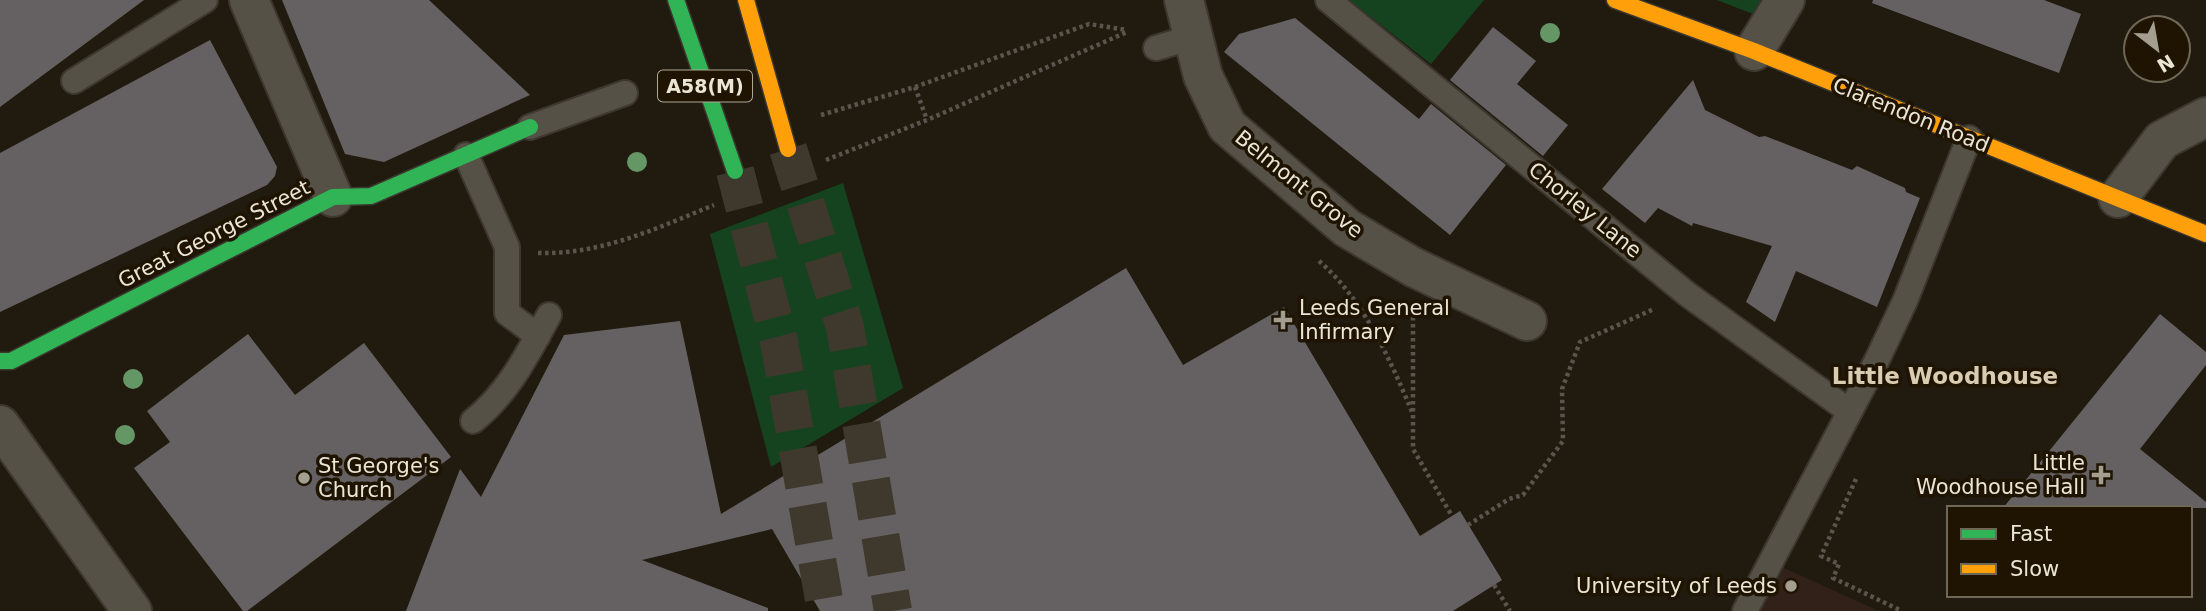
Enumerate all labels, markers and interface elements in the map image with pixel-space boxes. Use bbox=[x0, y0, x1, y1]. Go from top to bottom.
north arrow bbox=[2122, 14, 2192, 84]
text: N bbox=[2153, 50, 2178, 77]
road number: A58(M) bbox=[658, 71, 752, 102]
street label: Clarendon Road bbox=[1829, 73, 1993, 157]
street label: Belmont Grove bbox=[1230, 125, 1368, 243]
street label: Chorley Lane bbox=[1524, 157, 1646, 263]
street label: Great George Street bbox=[114, 175, 314, 293]
place label: Leeds General Infirmary bbox=[1299, 296, 1450, 344]
marker: Leeds General Infirmary bbox=[1273, 310, 1293, 330]
district label: Little Woodhouse bbox=[1832, 363, 2058, 389]
place label: Little Woodhouse Hall bbox=[1916, 451, 2085, 499]
place label: St George's Church bbox=[318, 454, 440, 502]
marker: Little Woodhouse Hall bbox=[2091, 465, 2111, 485]
marker: St George's Church bbox=[296, 470, 312, 486]
legend bbox=[1947, 506, 2192, 597]
text: Fast bbox=[2010, 522, 2052, 546]
text: Slow bbox=[2010, 557, 2059, 581]
place label: University of Leeds bbox=[1576, 574, 1777, 598]
marker: University of Leeds bbox=[1783, 578, 1799, 594]

